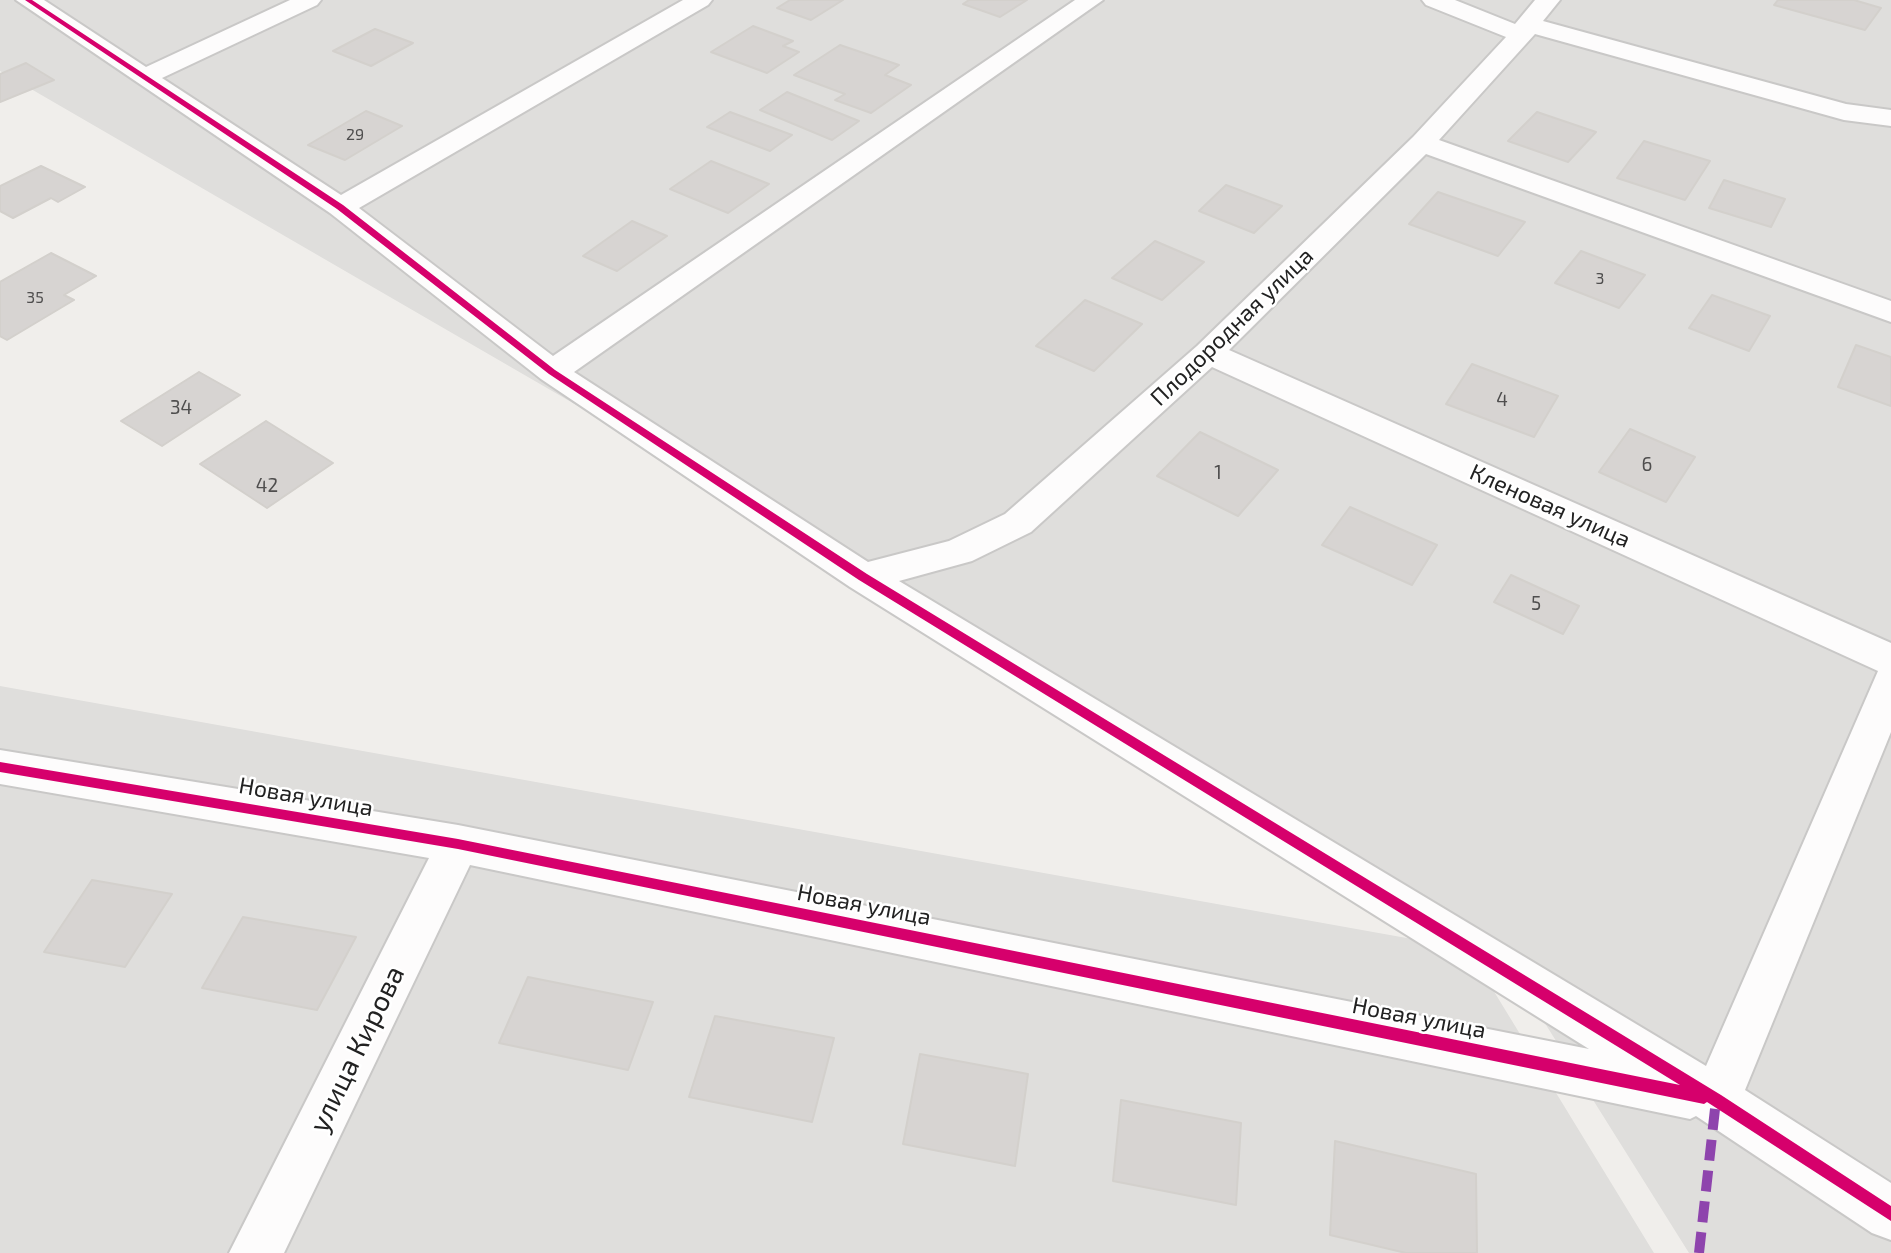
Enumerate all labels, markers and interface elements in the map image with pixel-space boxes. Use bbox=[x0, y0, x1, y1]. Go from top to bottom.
house number: 29 bbox=[346, 125, 364, 145]
street label: Плодородная улица bbox=[1145, 242, 1319, 412]
house number: 3 bbox=[1596, 269, 1604, 289]
house number: 35 bbox=[26, 288, 44, 308]
house number: 4 bbox=[1496, 389, 1508, 411]
house number: 34 bbox=[170, 397, 192, 419]
house number: 6 bbox=[1642, 454, 1652, 476]
street label: Кленовая улица bbox=[1465, 458, 1635, 554]
house number: 1 bbox=[1214, 462, 1222, 484]
house number: 42 bbox=[256, 475, 278, 497]
house number: 5 bbox=[1531, 593, 1541, 615]
street label: Новая улица bbox=[237, 772, 375, 822]
street label: Новая улица bbox=[795, 878, 933, 932]
street label: улица Кирова bbox=[302, 960, 412, 1138]
street label: Новая улица bbox=[1350, 991, 1488, 1045]

